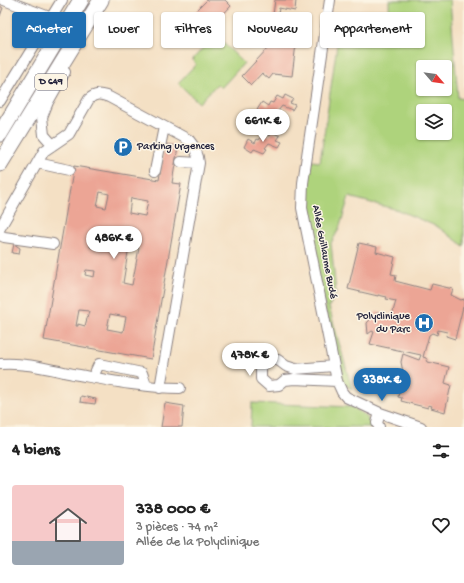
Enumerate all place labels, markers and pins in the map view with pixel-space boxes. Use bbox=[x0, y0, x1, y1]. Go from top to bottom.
pin: 661K € bbox=[230, 109, 296, 143]
parking icon: Parking urgences bbox=[112, 136, 134, 158]
place label: Parking urgences bbox=[136, 141, 215, 153]
pin: 486K € bbox=[81, 226, 147, 260]
place label: Polyclinique du Parc bbox=[356, 311, 411, 336]
hospital icon: Polyclinique du Parc bbox=[413, 312, 435, 334]
pin: 478K € bbox=[217, 343, 283, 377]
pin: 338K € bbox=[349, 368, 415, 402]

